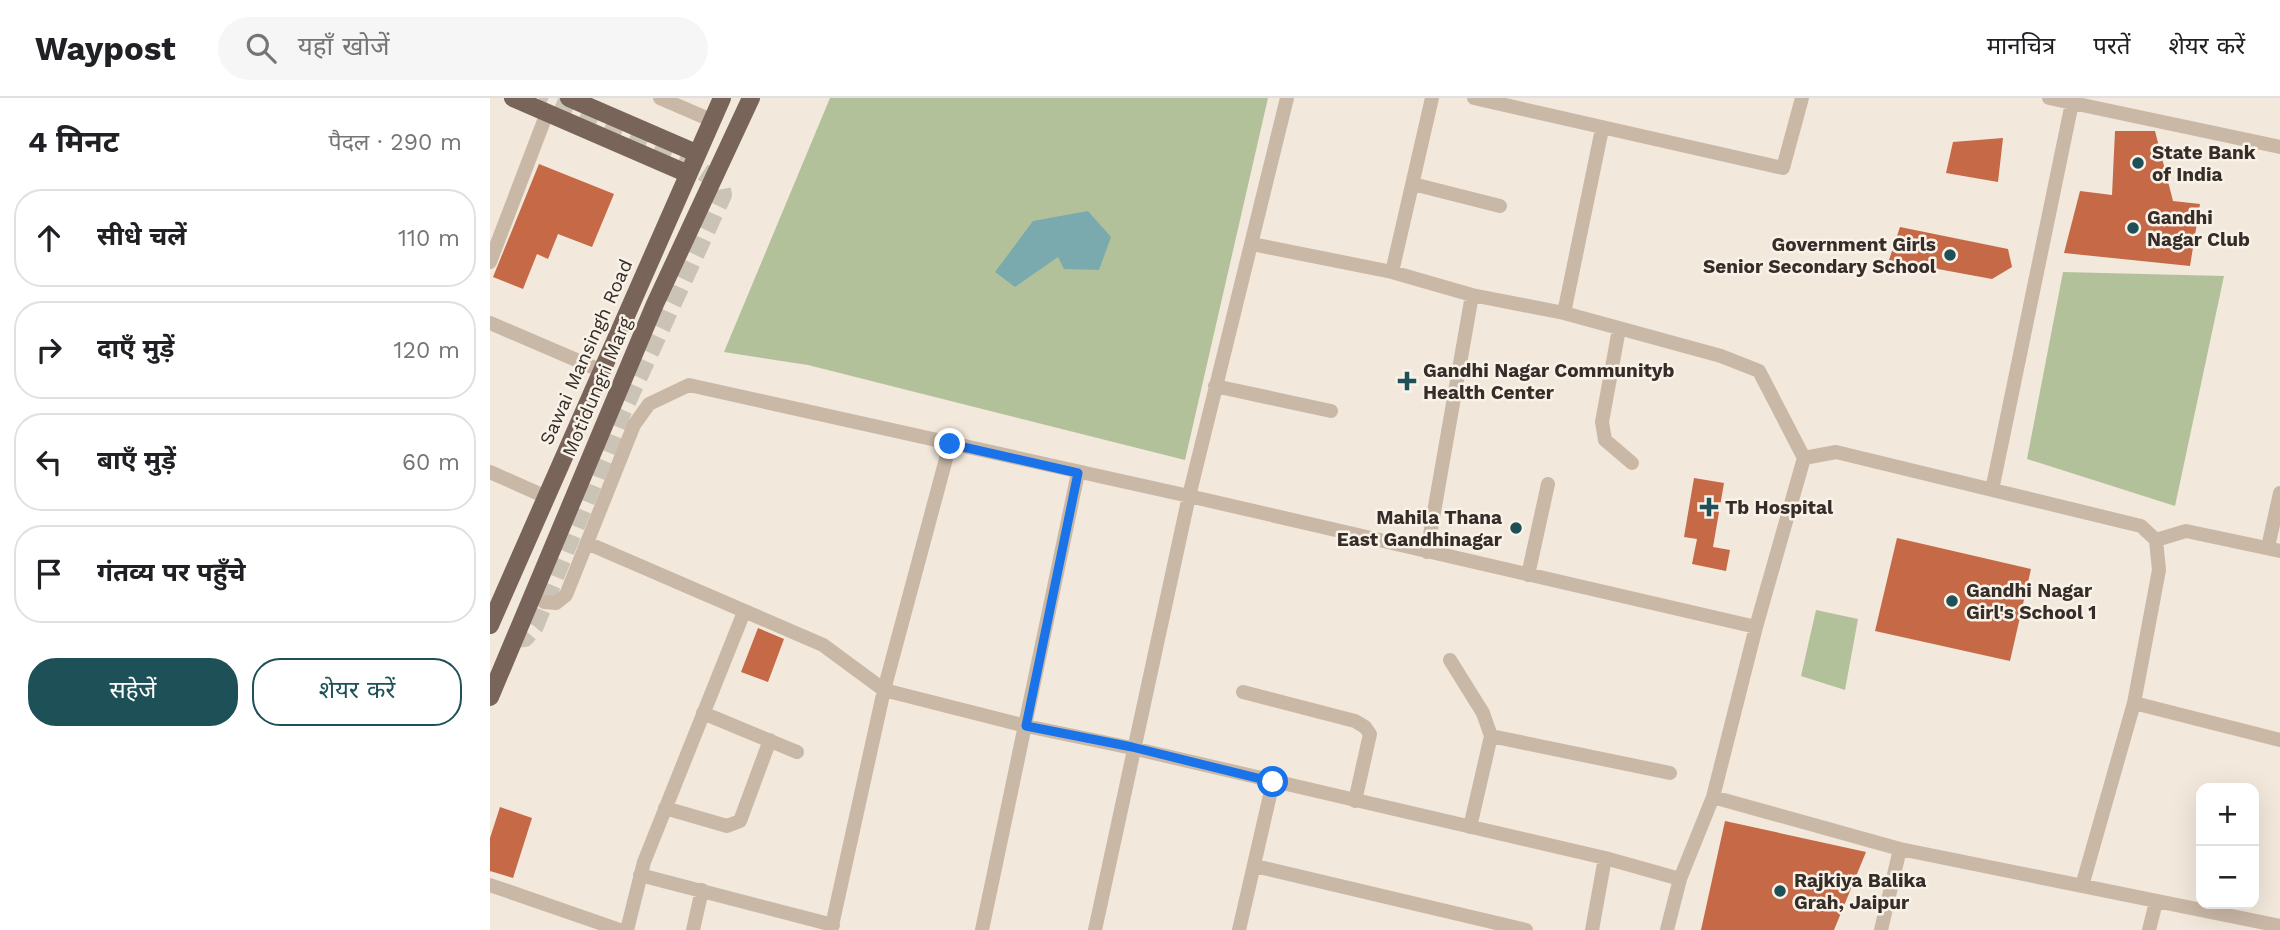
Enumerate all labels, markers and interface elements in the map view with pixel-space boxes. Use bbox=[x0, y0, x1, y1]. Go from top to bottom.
search box bbox=[218, 17, 708, 80]
text: Waypost bbox=[35, 29, 176, 68]
icon: search bbox=[242, 29, 280, 67]
text: यहाँ खोजें bbox=[298, 31, 389, 61]
text: मानचित्र bbox=[1987, 32, 2055, 60]
text: परतें bbox=[2093, 32, 2131, 60]
text: शेयर करें bbox=[2169, 32, 2245, 60]
text: 4 मिनट bbox=[28, 124, 119, 159]
text: पैदल · 290 m bbox=[329, 129, 462, 156]
place label: State Bank of India bbox=[2152, 141, 2256, 186]
marker: State Bank of India bbox=[2130, 155, 2146, 171]
place label: Gandhi Nagar Club bbox=[2147, 206, 2250, 251]
icon: ahead bbox=[30, 219, 68, 257]
marker: Gandhi Nagar Club bbox=[2125, 220, 2141, 236]
text: सीधे चलें bbox=[97, 221, 186, 251]
text: 110 m bbox=[398, 225, 460, 252]
place label: Government Girls Senior Secondary School bbox=[1703, 233, 1937, 278]
marker: Government Girls Senior Secondary School bbox=[1942, 247, 1958, 263]
street label: Sawai Mansingh Road bbox=[535, 256, 637, 448]
street label: Motidungri Marg bbox=[557, 313, 637, 460]
icon: right bbox=[30, 331, 68, 369]
text: दाएँ मुड़ें bbox=[97, 333, 174, 363]
text: 120 m bbox=[394, 337, 460, 364]
place label: Gandhi Nagar Communityb Health Center bbox=[1423, 359, 1674, 404]
marker: Gandhi Nagar Communityb Health Center bbox=[1397, 371, 1417, 391]
route end bbox=[934, 428, 965, 459]
icon: left bbox=[30, 443, 68, 481]
text: बाएँ मुड़ें bbox=[97, 445, 176, 475]
text: 60 m bbox=[402, 449, 460, 476]
place label: Tb Hospital bbox=[1725, 496, 1834, 519]
marker: Tb Hospital bbox=[1699, 497, 1719, 517]
place label: Mahila Thana East Gandhinagar bbox=[1337, 506, 1503, 551]
marker: Mahila Thana East Gandhinagar bbox=[1508, 520, 1524, 536]
icon: arrive bbox=[30, 555, 68, 593]
text: गंतव्य पर पहुँचे bbox=[97, 557, 246, 587]
place label: Gandhi Nagar Girl's School 1 bbox=[1966, 579, 2096, 624]
marker: Gandhi Nagar Girl's School 1 bbox=[1944, 593, 1960, 609]
button: सहेजें bbox=[28, 658, 238, 726]
button: शेयर करें bbox=[252, 658, 462, 726]
route start bbox=[1257, 766, 1288, 797]
map controls bbox=[2196, 783, 2259, 909]
button: + bbox=[2196, 783, 2259, 846]
button: − bbox=[2196, 846, 2259, 909]
place label: Rajkiya Balika Grah, Jaipur bbox=[1794, 869, 1926, 914]
marker: Rajkiya Balika Grah, Jaipur bbox=[1772, 883, 1788, 899]

